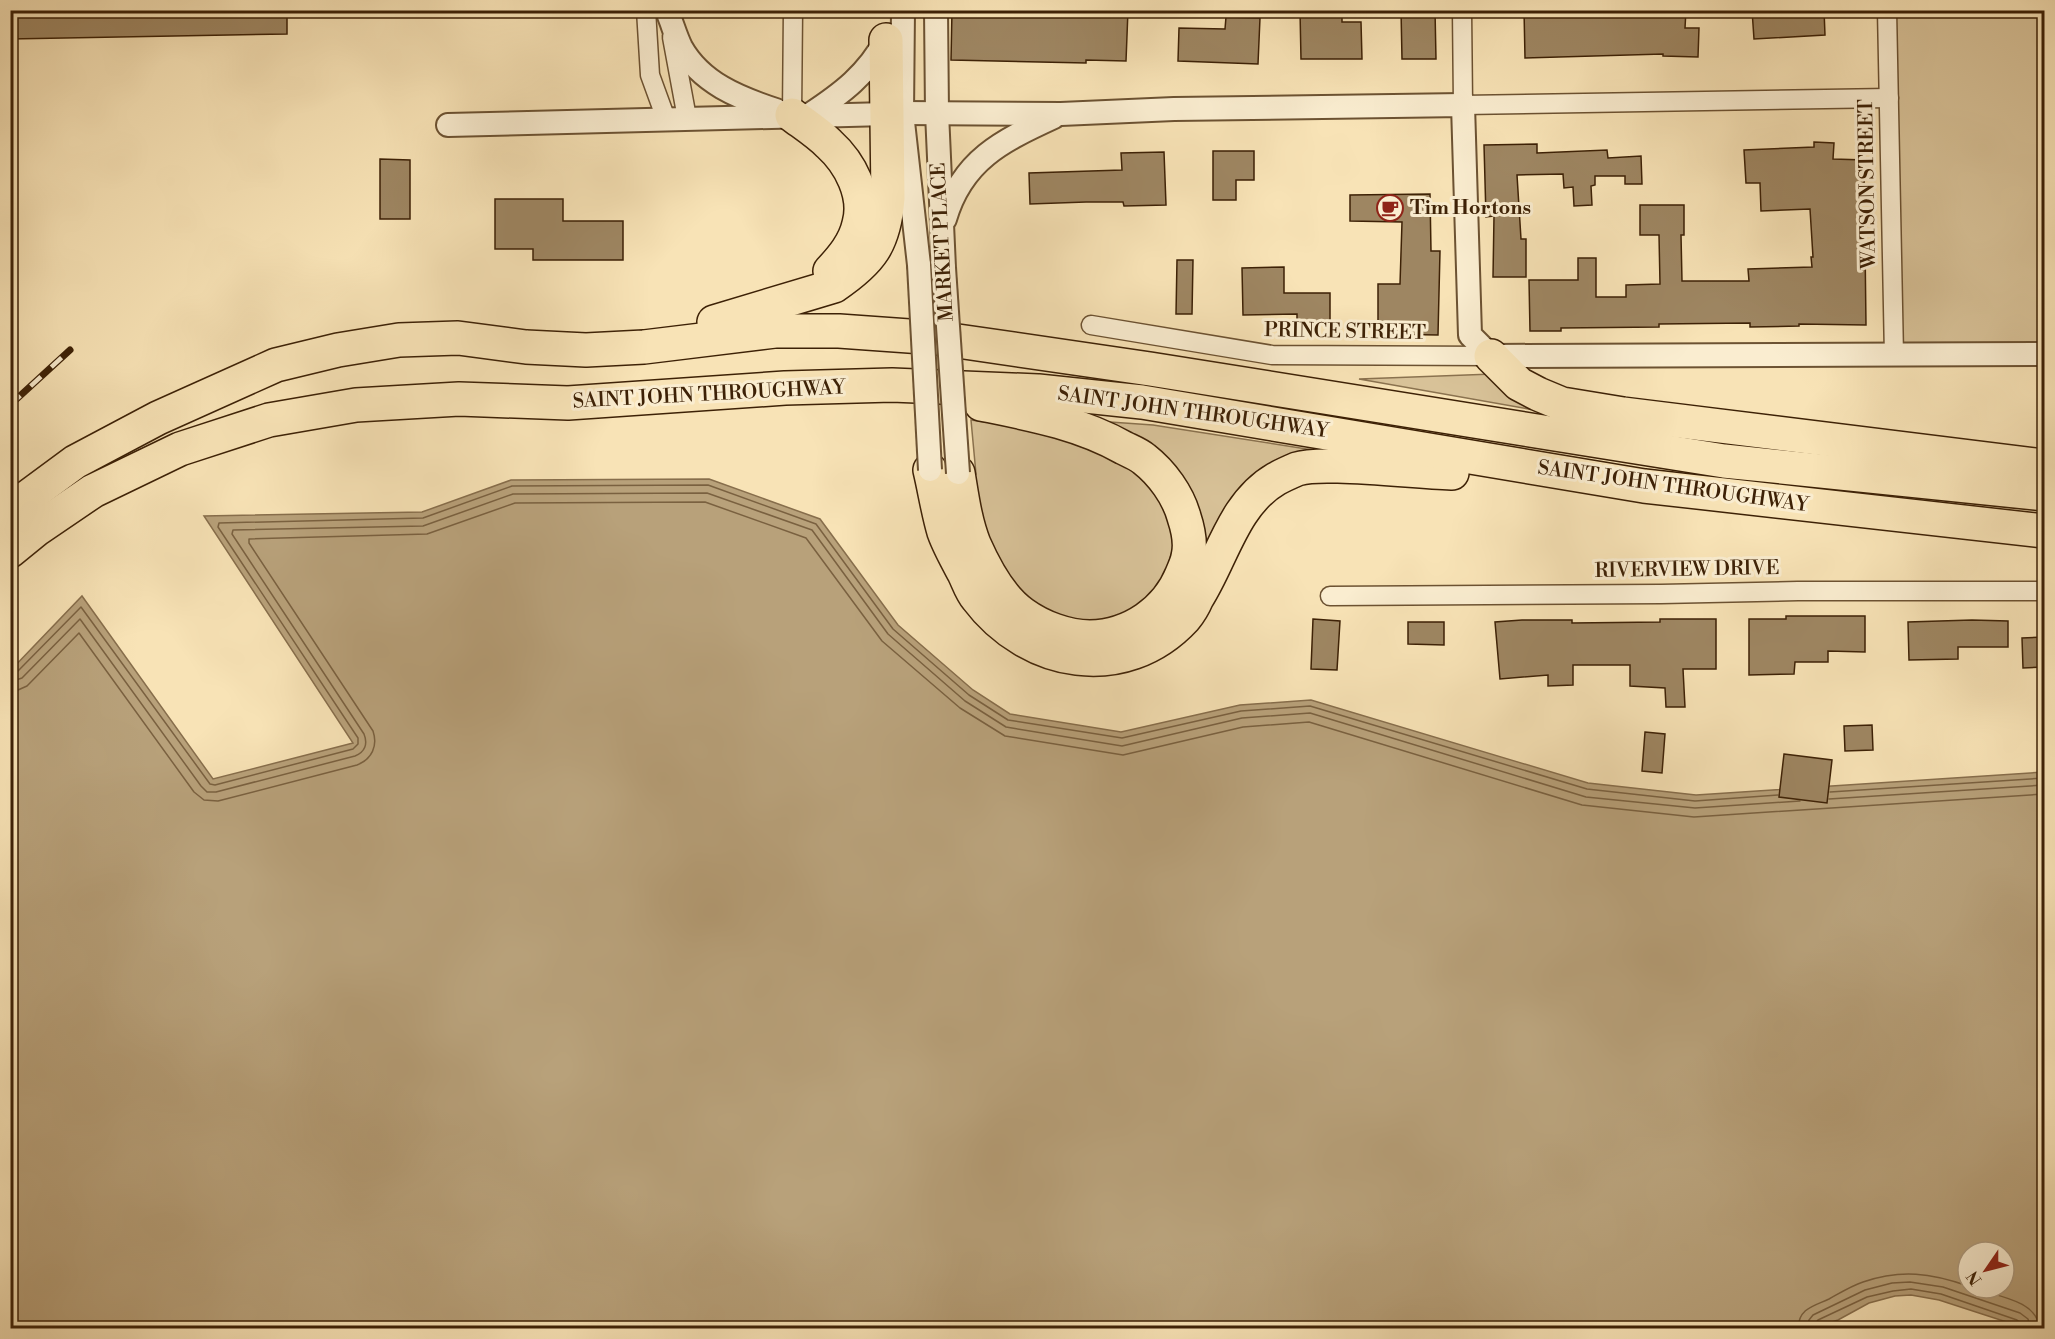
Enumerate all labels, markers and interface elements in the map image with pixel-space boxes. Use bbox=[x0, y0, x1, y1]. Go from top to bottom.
street label: WATSON STREET bbox=[1854, 99, 1882, 270]
street label: MARKET PLACE bbox=[926, 162, 960, 322]
cafe icon: Tim Hortons bbox=[1375, 193, 1405, 223]
place label: Tim Hortons bbox=[1410, 196, 1531, 221]
street label: PRINCE STREET bbox=[1264, 318, 1426, 346]
street label: SAINT JOHN THROUGHWAY bbox=[572, 375, 847, 415]
street label: SAINT JOHN THROUGHWAY bbox=[1056, 382, 1331, 444]
street label: SAINT JOHN THROUGHWAY bbox=[1536, 456, 1811, 518]
street label: RIVERVIEW DRIVE bbox=[1594, 556, 1780, 584]
north arrow bbox=[1956, 1240, 2016, 1300]
text: N bbox=[1963, 1267, 1986, 1289]

